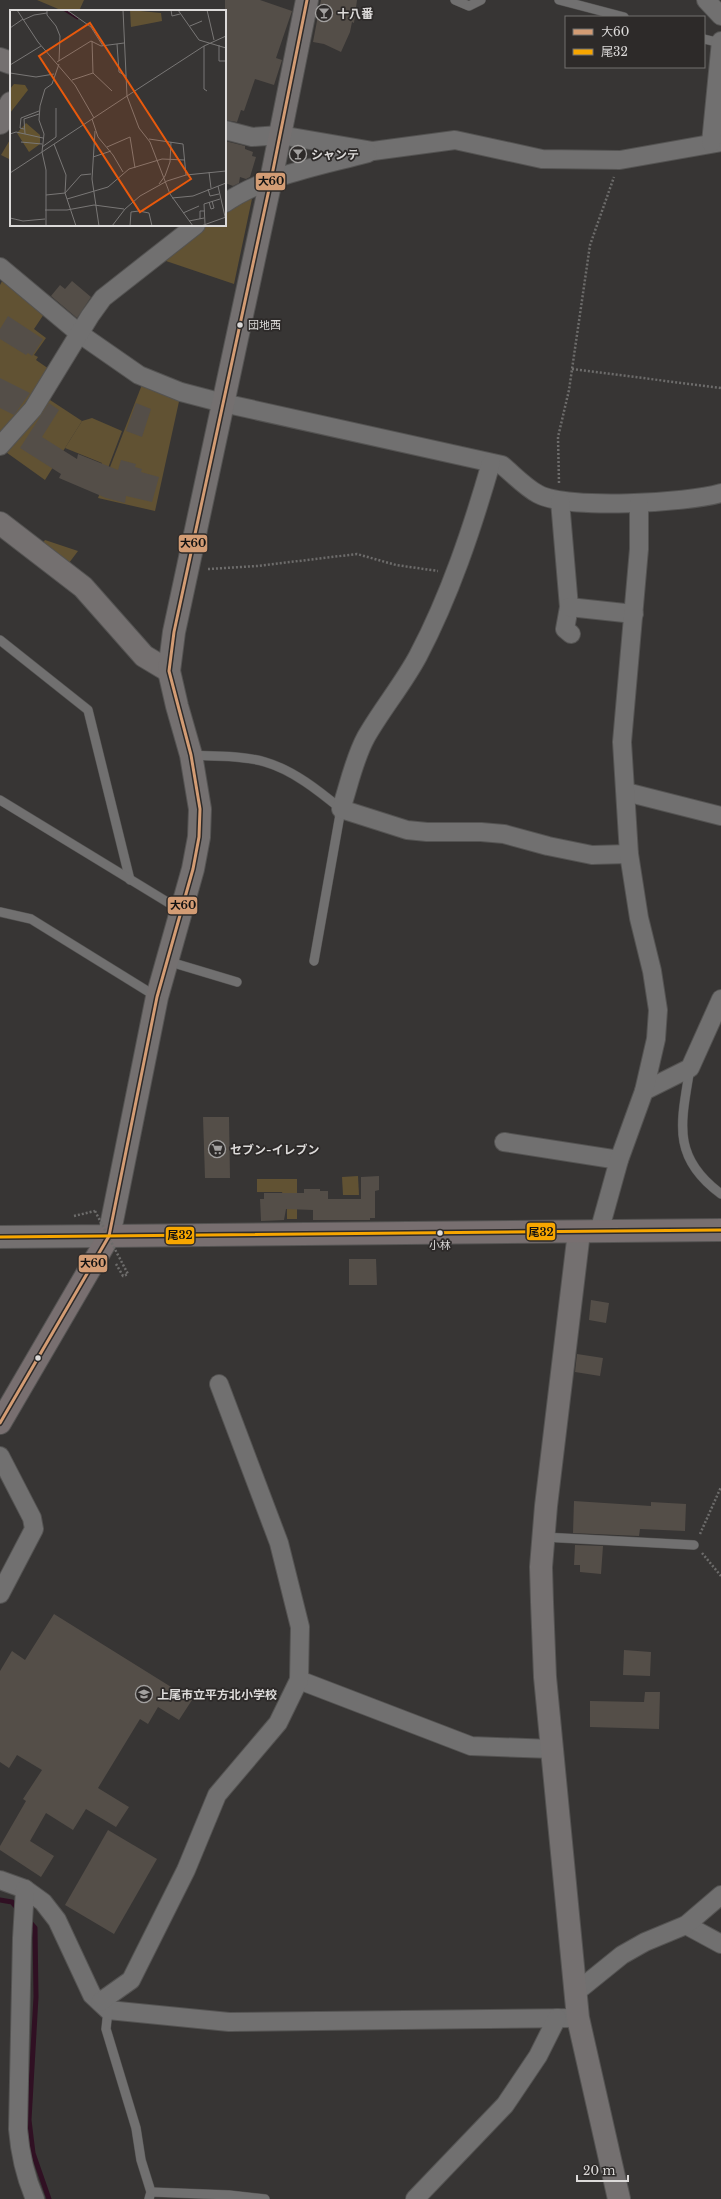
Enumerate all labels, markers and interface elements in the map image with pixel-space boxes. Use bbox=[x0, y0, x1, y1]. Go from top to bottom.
bar icon: 十八番 bbox=[314, 3, 334, 23]
place label: 十八番 bbox=[337, 6, 374, 21]
inset map bbox=[10, 10, 226, 226]
legend bbox=[565, 16, 705, 68]
text: 大60 bbox=[601, 24, 629, 39]
text: 尾32 bbox=[601, 44, 628, 59]
bar icon: シャンテ bbox=[288, 144, 308, 164]
place label: シャンテ bbox=[311, 147, 359, 162]
line badge: 大60 bbox=[255, 172, 286, 191]
text: 大60 bbox=[258, 174, 284, 188]
place label: 団地西 bbox=[248, 318, 281, 332]
marker: 団地西 bbox=[235, 320, 245, 330]
line badge: 大60 bbox=[178, 534, 208, 553]
text: 大60 bbox=[180, 536, 206, 550]
line badge: 大60 bbox=[167, 896, 198, 915]
text: 大60 bbox=[170, 898, 196, 912]
supermarket icon: セブン-イレブン bbox=[207, 1139, 227, 1159]
place label: セブン-イレブン bbox=[230, 1142, 320, 1157]
line badge: 尾32 bbox=[526, 1222, 556, 1241]
text: 尾32 bbox=[528, 1225, 554, 1239]
line badge: 尾32 bbox=[165, 1226, 195, 1245]
text: 尾32 bbox=[167, 1228, 193, 1242]
marker: 小林 bbox=[435, 1228, 445, 1238]
place label: 小林 bbox=[429, 1238, 451, 1252]
line badge: 大60 bbox=[78, 1254, 108, 1273]
text: 大60 bbox=[80, 1256, 106, 1270]
unlabelled marker bbox=[33, 1353, 43, 1363]
school or university icon: 上尾市立平方北小学校 bbox=[134, 1684, 154, 1704]
place label: 上尾市立平方北小学校 bbox=[157, 1687, 277, 1702]
scale bar bbox=[577, 2157, 628, 2183]
text: 20 m bbox=[583, 2163, 615, 2178]

